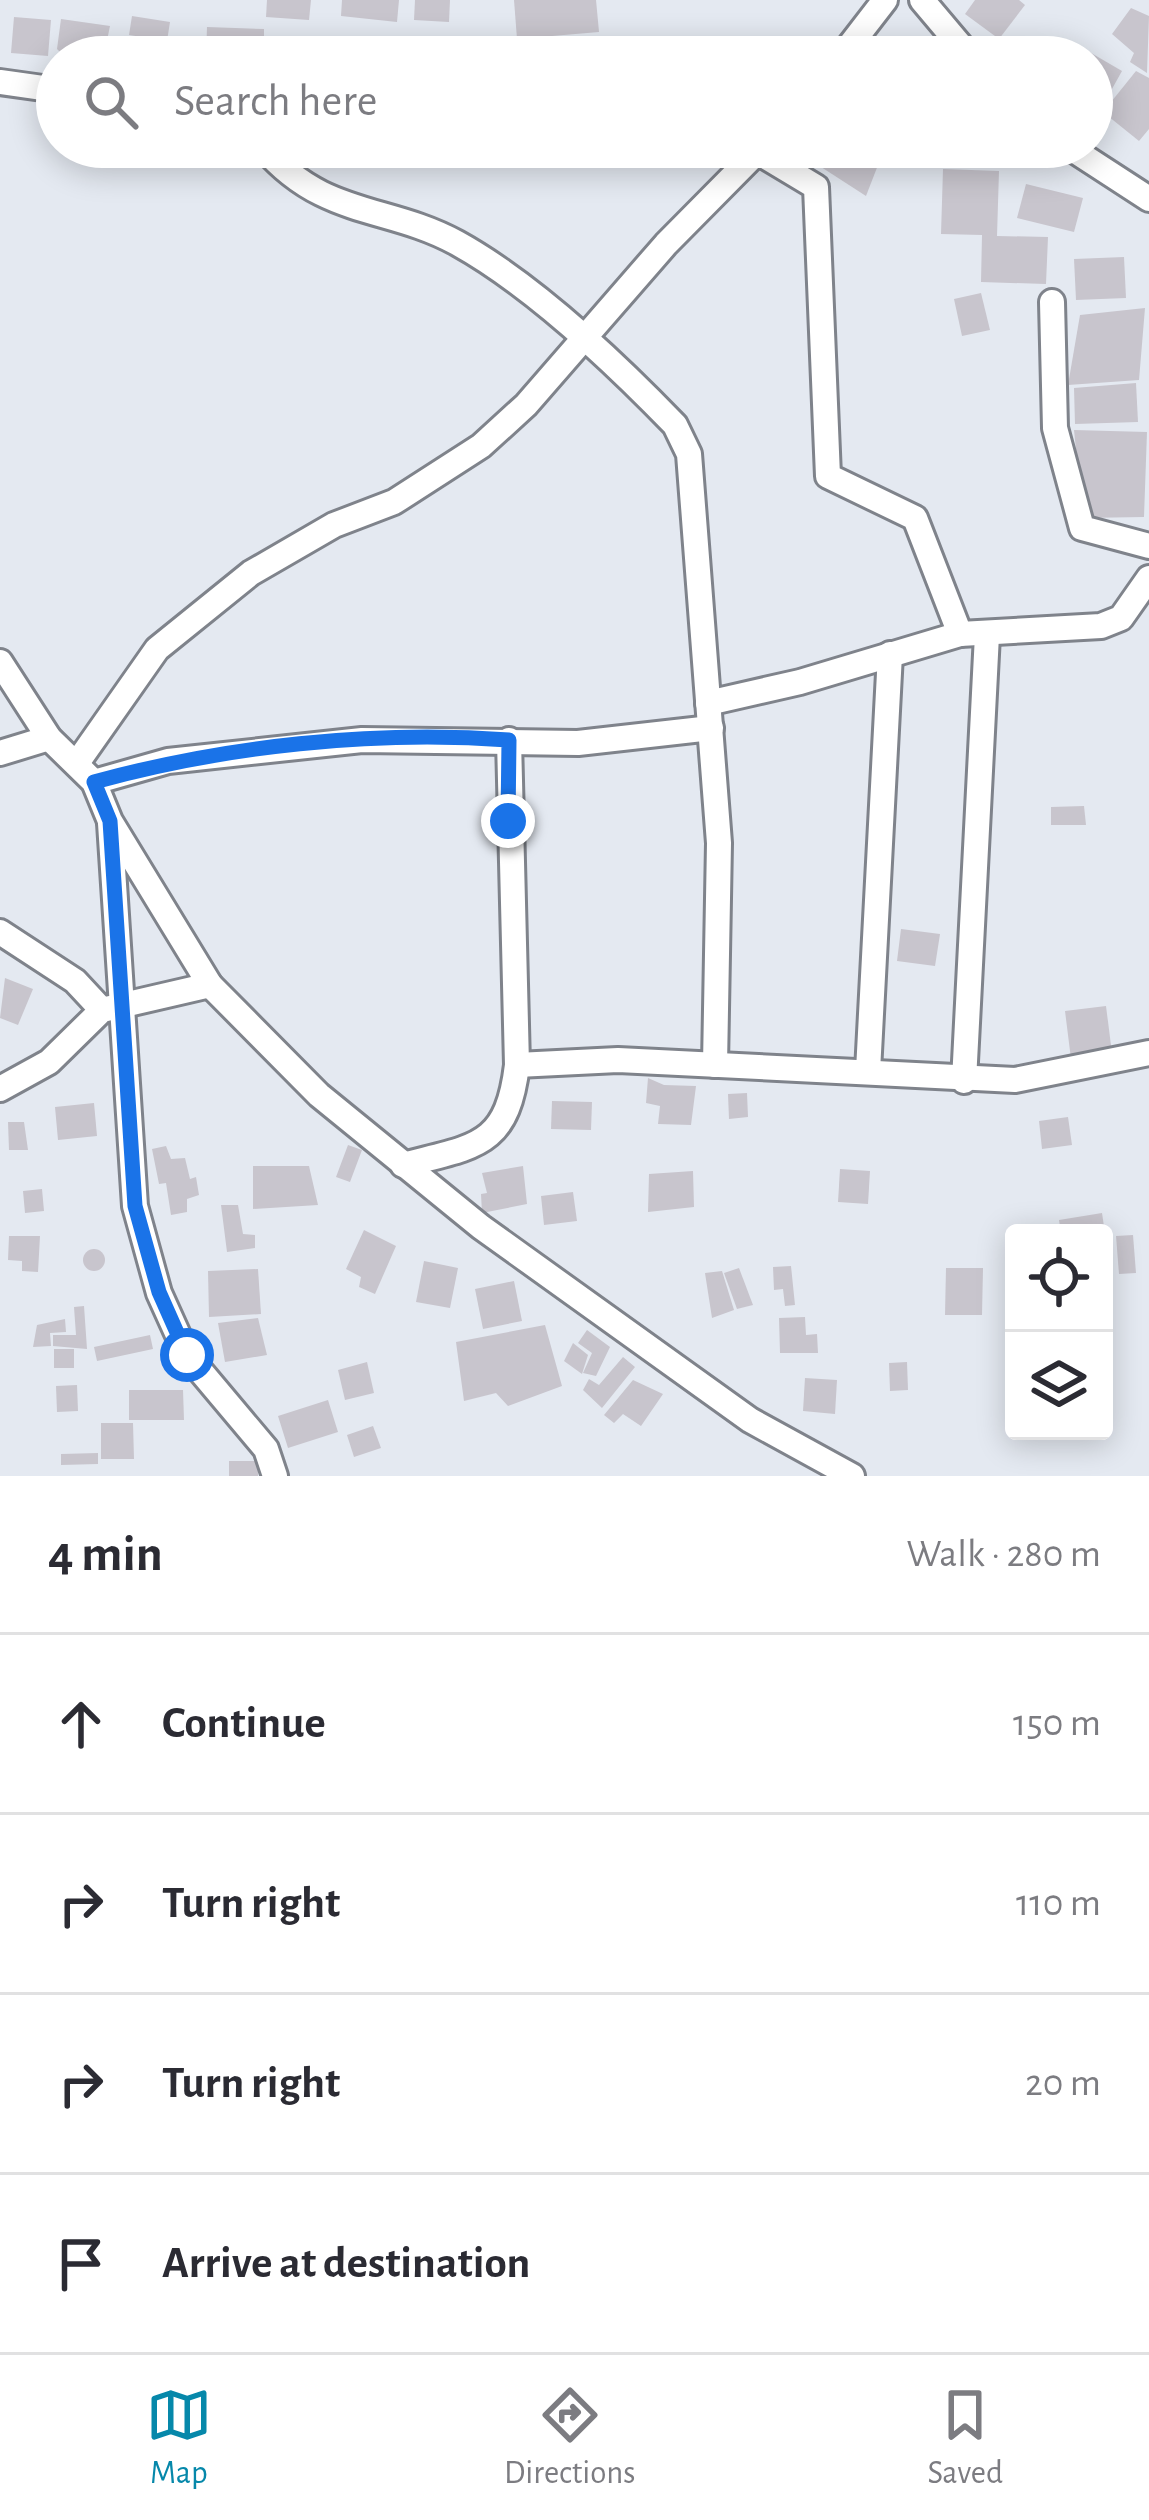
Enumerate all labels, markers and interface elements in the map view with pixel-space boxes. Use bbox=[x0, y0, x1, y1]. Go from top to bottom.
search box bbox=[36, 36, 1113, 168]
icon: search bbox=[78, 69, 144, 135]
text: Search here bbox=[174, 79, 377, 124]
route end bbox=[481, 794, 535, 848]
map controls bbox=[1005, 1224, 1113, 1440]
button: locate bbox=[1005, 1224, 1113, 1332]
route start bbox=[160, 1328, 214, 1382]
button: layers bbox=[1005, 1332, 1113, 1440]
text: 4 min bbox=[48, 1529, 163, 1580]
text: Walk · 280 m bbox=[907, 1535, 1101, 1574]
icon: ahead bbox=[48, 1691, 114, 1757]
text: Continue bbox=[162, 1701, 326, 1746]
text: 150 m bbox=[1013, 1704, 1101, 1743]
icon: right bbox=[48, 1871, 114, 1937]
text: Turn right bbox=[162, 1881, 340, 1926]
text: 110 m bbox=[1016, 1884, 1101, 1923]
icon: right bbox=[48, 2051, 114, 2117]
text: Turn right bbox=[162, 2061, 340, 2106]
text: 20 m bbox=[1025, 2064, 1101, 2103]
icon: arrive bbox=[48, 2231, 114, 2297]
text: Arrive at destination bbox=[162, 2241, 530, 2286]
tab: Map bbox=[146, 2382, 212, 2494]
tab: Directions bbox=[504, 2382, 635, 2494]
tab: Saved bbox=[927, 2382, 1003, 2494]

